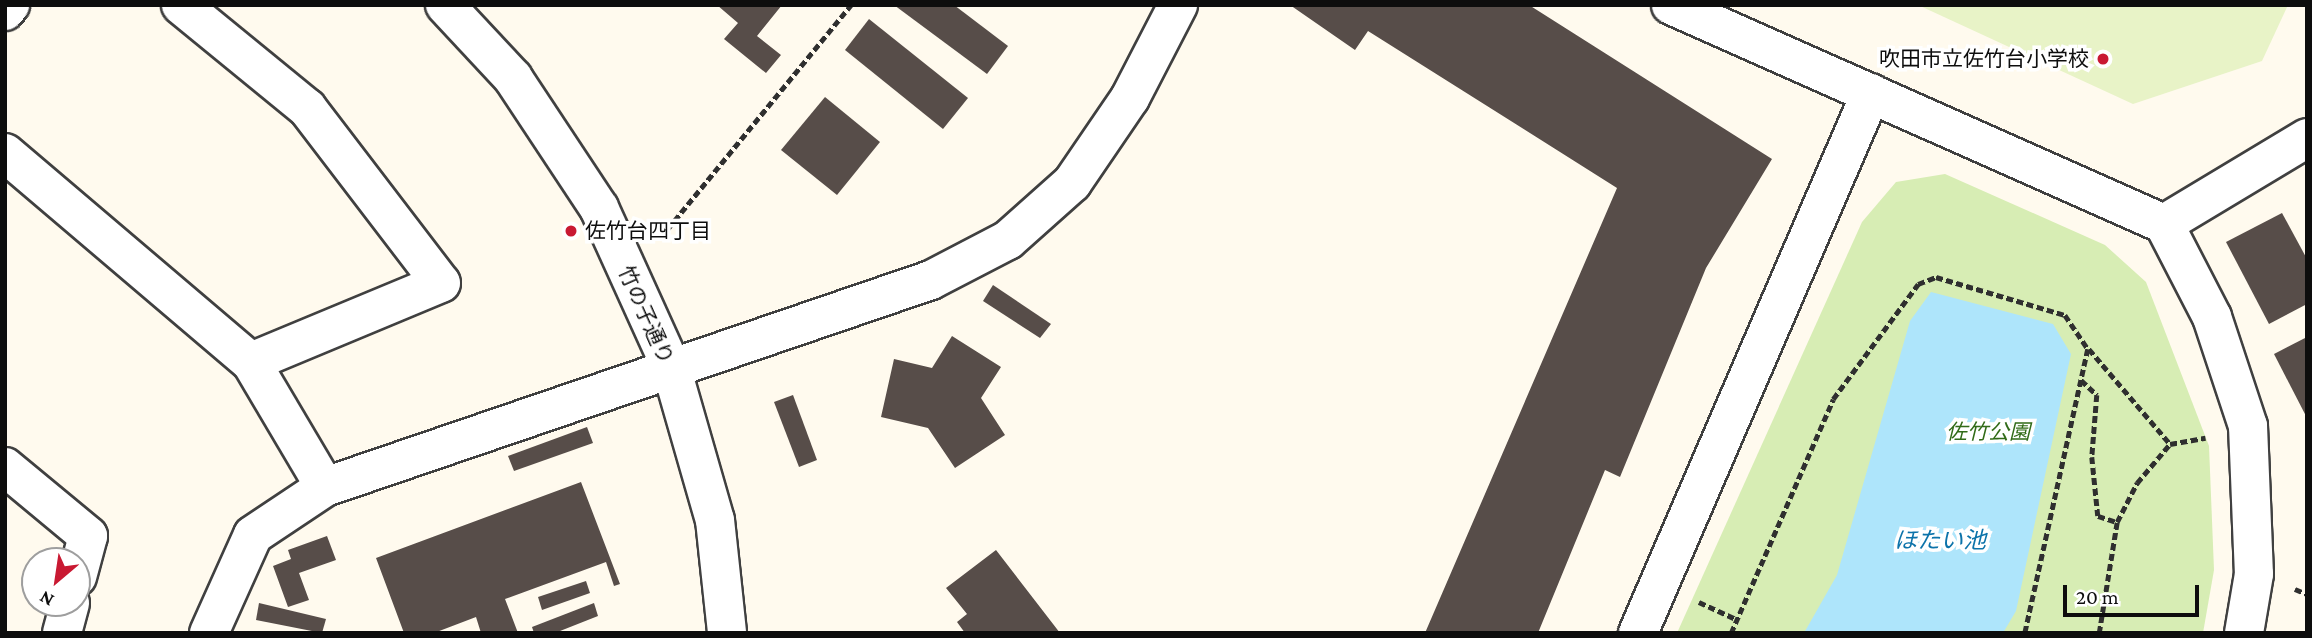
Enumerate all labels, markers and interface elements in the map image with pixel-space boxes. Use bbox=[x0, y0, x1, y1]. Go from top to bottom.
place label: 吹田市立佐竹台小学校 bbox=[1879, 46, 2089, 72]
marker: 吹田市立佐竹台小学校 bbox=[2095, 51, 2111, 67]
place label: 佐竹台四丁目 bbox=[585, 218, 711, 244]
marker: 佐竹台四丁目 bbox=[563, 223, 579, 239]
street label: 竹の子通り bbox=[613, 262, 679, 368]
park label: 佐竹公園 bbox=[1946, 419, 2030, 445]
water label: ほたい池 bbox=[1894, 526, 1986, 554]
north arrow bbox=[21, 547, 91, 617]
scale bar bbox=[2067, 572, 2204, 616]
text: 20 m bbox=[2076, 585, 2119, 609]
text: N bbox=[36, 587, 57, 611]

